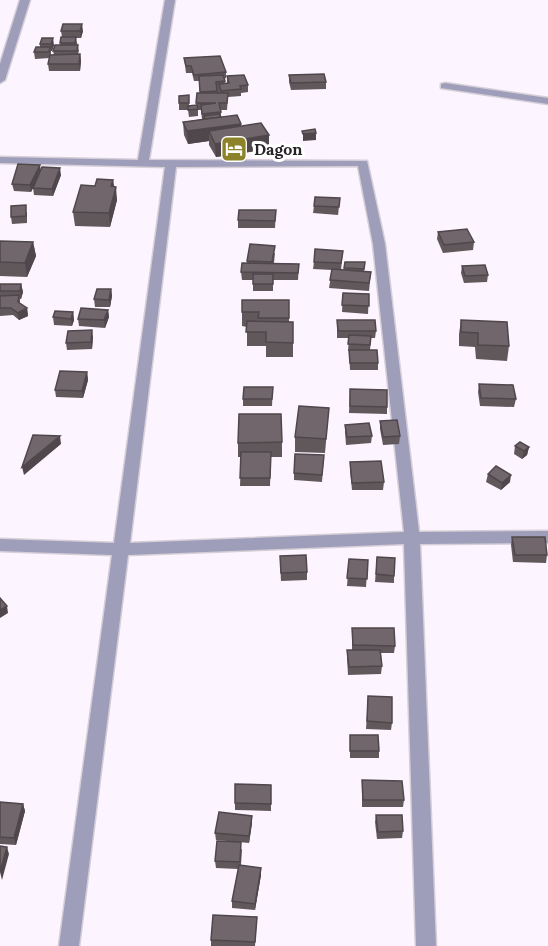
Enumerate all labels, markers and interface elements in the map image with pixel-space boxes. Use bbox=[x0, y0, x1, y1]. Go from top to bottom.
hotel icon: Dagon bbox=[219, 134, 249, 164]
place label: Dagon bbox=[254, 139, 303, 159]

